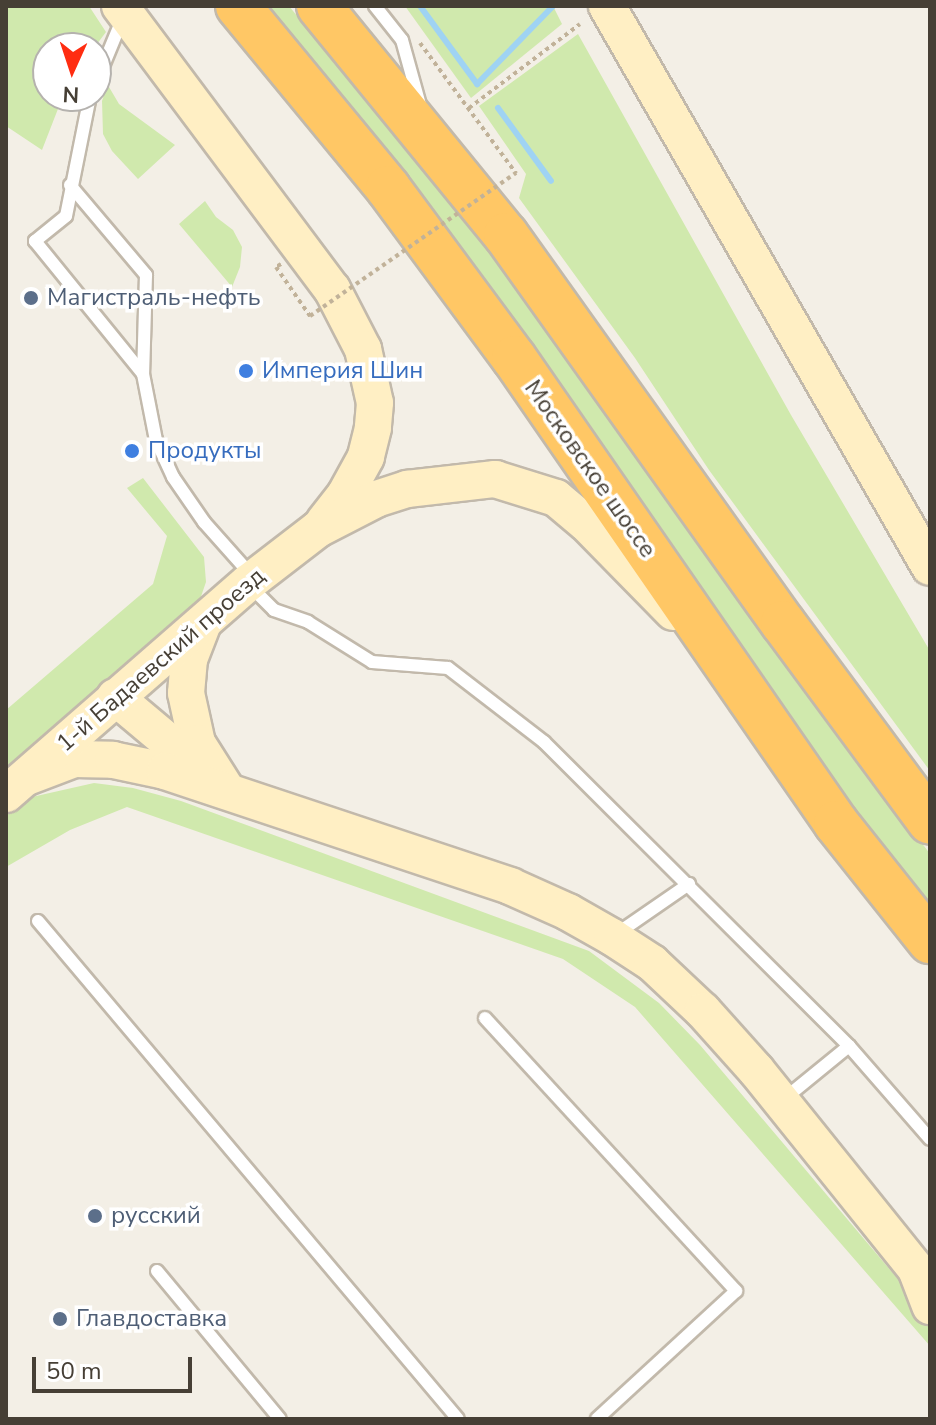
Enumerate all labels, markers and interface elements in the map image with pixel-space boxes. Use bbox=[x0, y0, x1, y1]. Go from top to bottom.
north arrow bbox=[32, 32, 112, 112]
text: N bbox=[62, 79, 80, 109]
place label: Магистраль-нефть bbox=[47, 284, 261, 312]
marker: Магистраль-нефть bbox=[22, 289, 40, 307]
place label: Империя Шин bbox=[262, 357, 423, 385]
marker: Империя Шин bbox=[237, 362, 255, 380]
street label: Московское шоссе bbox=[518, 375, 662, 563]
place label: Продукты bbox=[148, 437, 262, 465]
marker: Продукты bbox=[123, 442, 141, 460]
street label: 1-й Бадаевский проезд bbox=[51, 562, 271, 758]
place label: русский bbox=[111, 1202, 201, 1230]
marker: русский bbox=[86, 1207, 104, 1225]
place label: Главдоставка bbox=[76, 1305, 227, 1333]
marker: Главдоставка bbox=[51, 1310, 69, 1328]
scale bar bbox=[36, 1341, 196, 1391]
text: 50 m bbox=[46, 1355, 102, 1387]

